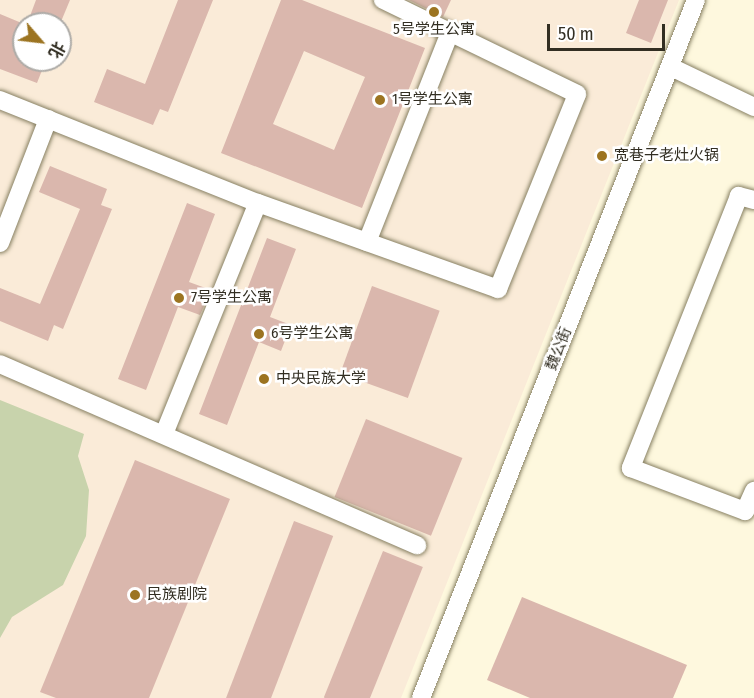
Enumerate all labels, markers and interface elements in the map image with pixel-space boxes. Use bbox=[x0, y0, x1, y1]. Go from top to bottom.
marker: 5号学生公寓 bbox=[427, 5, 441, 19]
north arrow bbox=[12, 12, 72, 72]
scale bar bbox=[550, 12, 668, 50]
place label: 5号学生公寓 bbox=[393, 21, 475, 39]
text: 50 m bbox=[558, 23, 594, 45]
text: 北 bbox=[44, 38, 69, 61]
place label: 1号学生公寓 bbox=[392, 91, 473, 109]
marker: 1号学生公寓 bbox=[373, 93, 387, 107]
place label: 宽巷子老灶火锅 bbox=[614, 147, 719, 165]
marker: 宽巷子老灶火锅 bbox=[595, 149, 609, 163]
place label: 7号学生公寓 bbox=[191, 289, 272, 307]
marker: 7号学生公寓 bbox=[172, 291, 186, 305]
place label: 6号学生公寓 bbox=[271, 325, 353, 343]
street label: 魏公街 bbox=[542, 325, 576, 373]
marker: 6号学生公寓 bbox=[252, 327, 266, 341]
place label: 中央民族大学 bbox=[276, 370, 366, 388]
marker: 中央民族大学 bbox=[257, 372, 271, 386]
place label: 民族剧院 bbox=[147, 586, 207, 604]
marker: 民族剧院 bbox=[128, 588, 142, 602]

